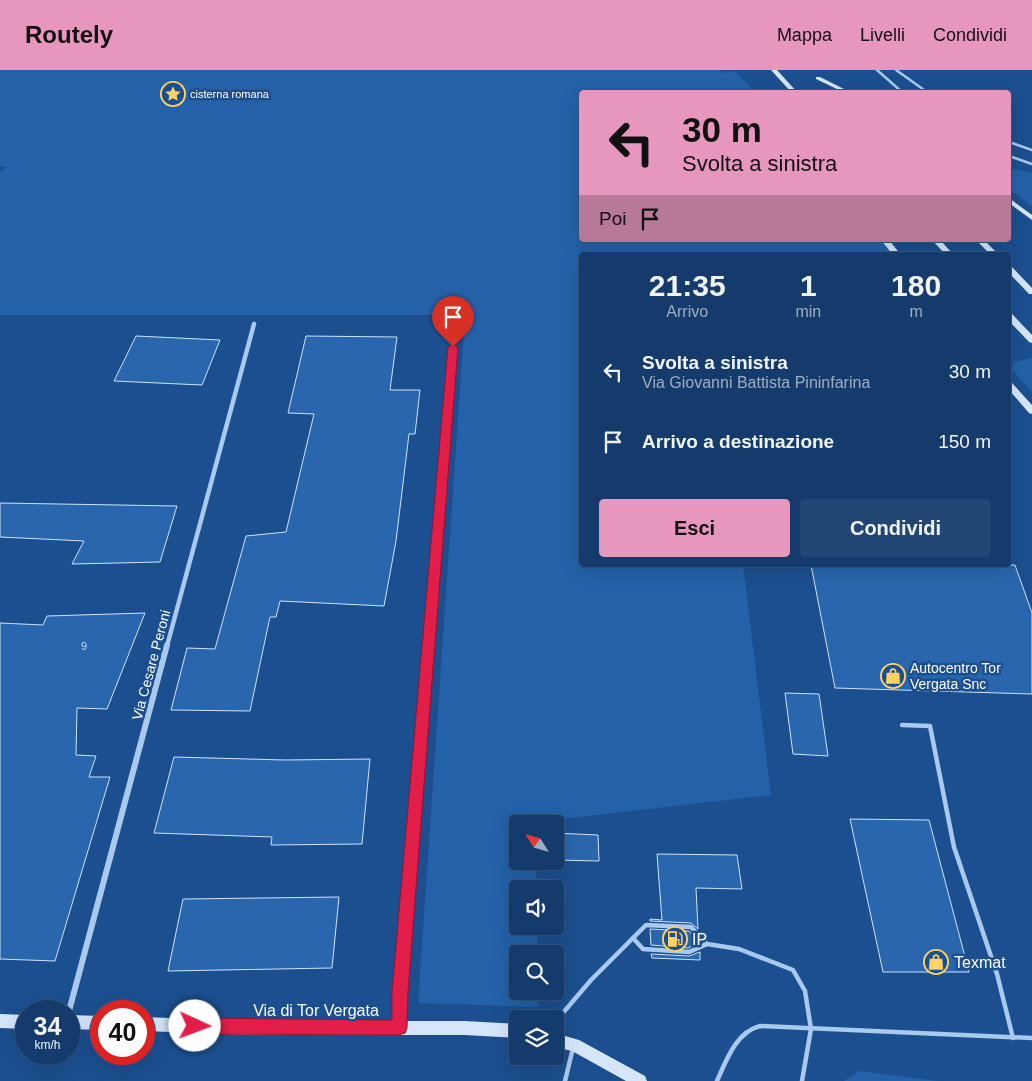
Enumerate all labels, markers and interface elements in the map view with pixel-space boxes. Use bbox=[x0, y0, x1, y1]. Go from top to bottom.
text: Routely bbox=[25, 21, 113, 48]
text: Mappa bbox=[777, 25, 832, 45]
text: Livelli bbox=[860, 25, 905, 45]
text: Condividi bbox=[933, 25, 1007, 45]
place icon: cisterna romana bbox=[160, 81, 186, 107]
place label: cisterna romana bbox=[190, 88, 270, 100]
icon: left bbox=[599, 110, 664, 175]
text: 30 m bbox=[682, 110, 762, 149]
text: Svolta a sinistra bbox=[682, 151, 837, 176]
icon: arrive bbox=[636, 205, 664, 233]
text: Poi bbox=[599, 208, 626, 229]
text: 21:35 bbox=[649, 269, 726, 302]
text: 1 bbox=[800, 269, 817, 302]
text: 180 bbox=[891, 269, 941, 302]
pin bbox=[432, 296, 474, 347]
icon: arrive bbox=[439, 303, 467, 331]
text: Arrivo bbox=[666, 303, 708, 320]
text: min bbox=[795, 303, 821, 320]
text: m bbox=[909, 303, 923, 320]
text: Svolta a sinistra bbox=[642, 352, 788, 373]
icon: left bbox=[599, 358, 627, 386]
text: 30 m bbox=[949, 361, 991, 382]
text: Via Giovanni Battista Pininfarina bbox=[642, 374, 870, 391]
icon: arrive bbox=[599, 428, 627, 456]
text: Arrivo a destinazione bbox=[642, 431, 834, 452]
text: 150 m bbox=[938, 431, 991, 452]
button: Esci bbox=[599, 499, 790, 557]
button: Condividi bbox=[800, 499, 991, 557]
street label: Via Cesare Peroni bbox=[129, 608, 173, 722]
house number: 9 bbox=[81, 640, 87, 652]
place label: Autocentro Tor Vergata Snc bbox=[910, 660, 1001, 692]
shop icon: Autocentro Tor Vergata Snc bbox=[880, 663, 906, 689]
north arrow bbox=[509, 815, 564, 870]
map controls bbox=[509, 815, 564, 1065]
button: sound bbox=[509, 880, 564, 935]
fuel station icon: IP bbox=[662, 926, 688, 952]
place label: IP bbox=[692, 931, 707, 948]
button: search bbox=[509, 945, 564, 1000]
shop icon: Texmat bbox=[923, 949, 949, 975]
place label: Texmat bbox=[954, 954, 1006, 971]
position arrow bbox=[168, 999, 220, 1051]
speed limit sign: 40 bbox=[90, 1000, 155, 1065]
street label: Via di Tor Vergata bbox=[253, 1002, 379, 1019]
button: layers bbox=[509, 1010, 564, 1065]
text: 34 bbox=[34, 1012, 61, 1040]
text: km/h bbox=[34, 1038, 61, 1052]

